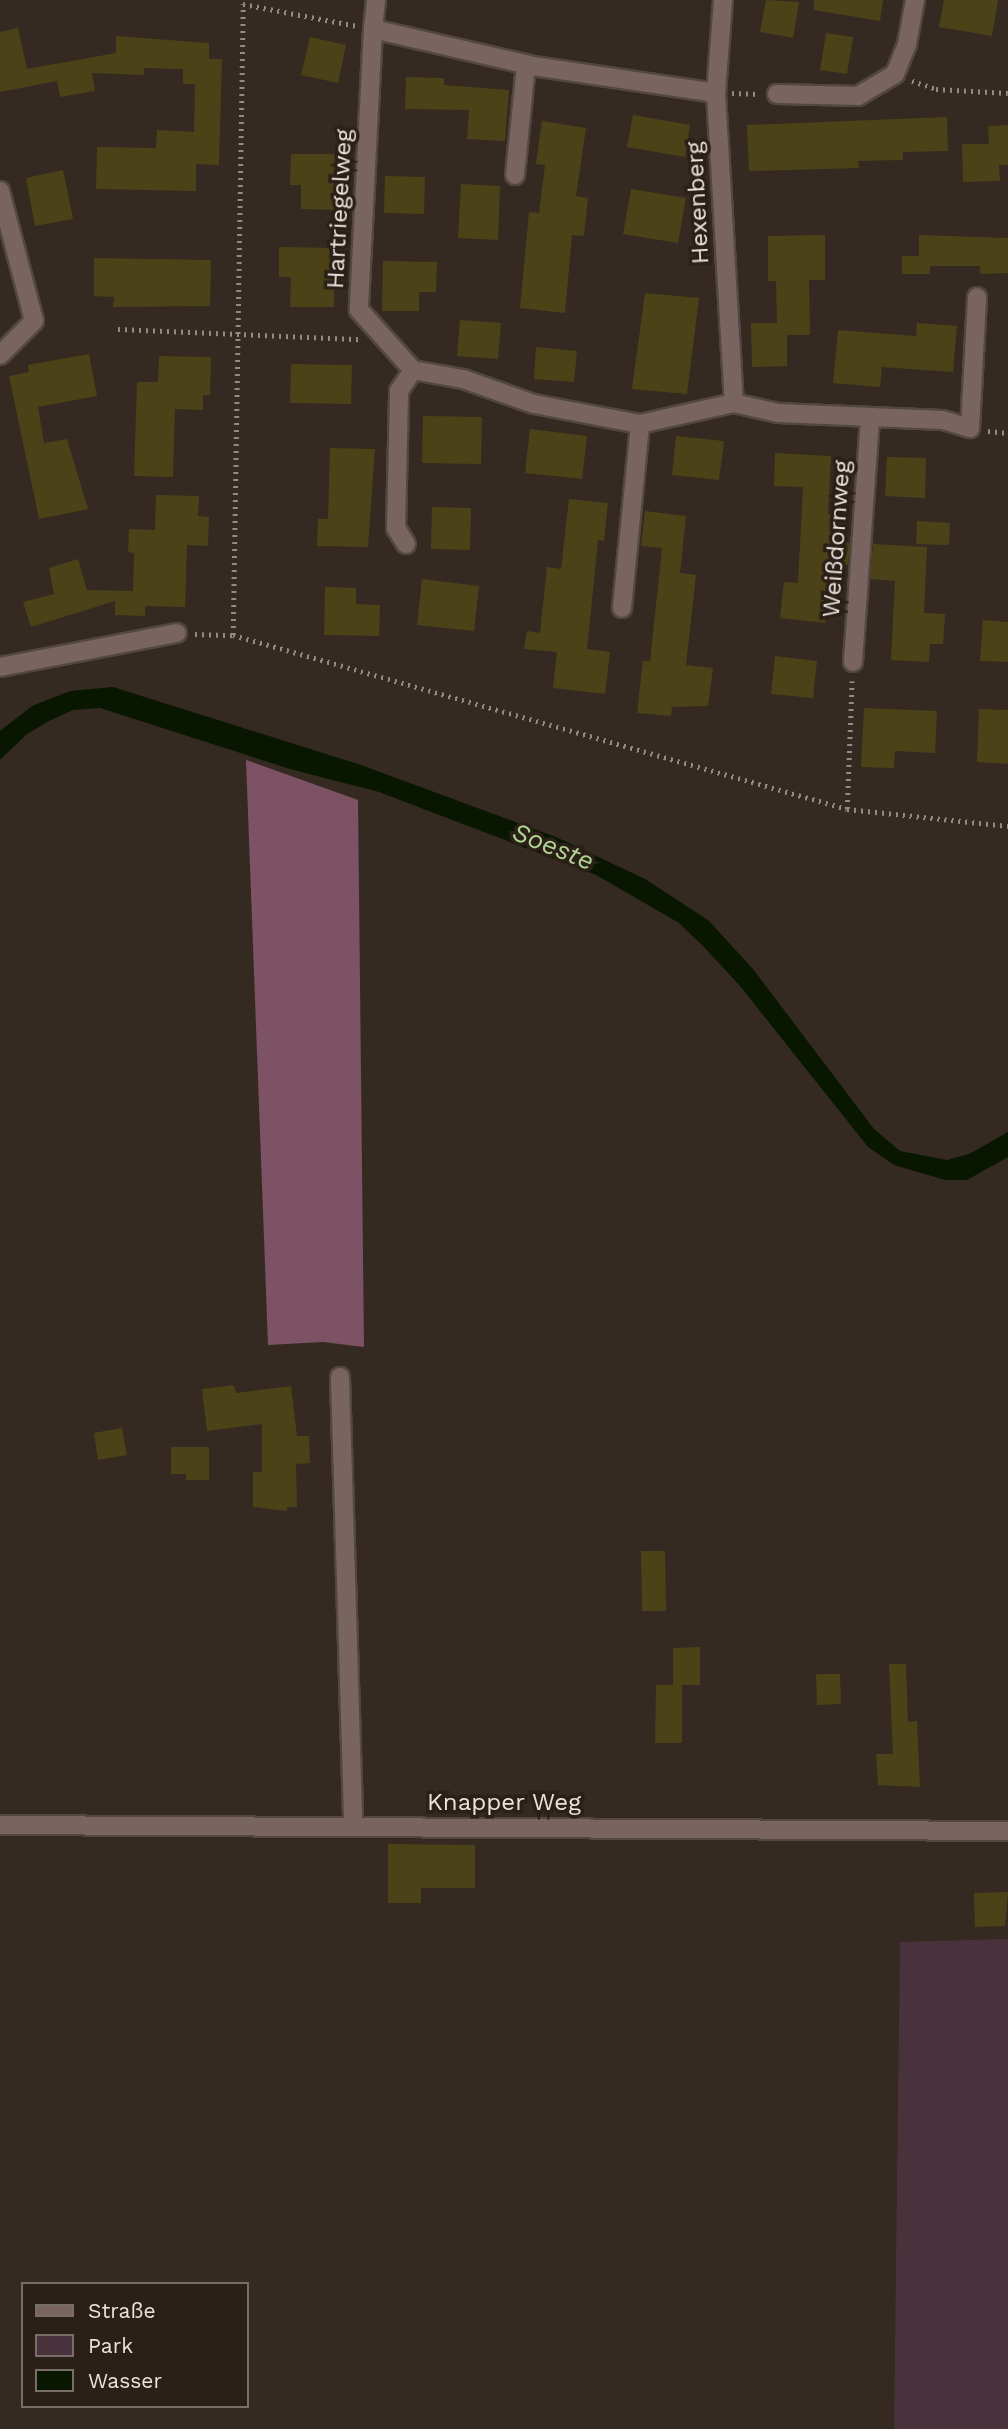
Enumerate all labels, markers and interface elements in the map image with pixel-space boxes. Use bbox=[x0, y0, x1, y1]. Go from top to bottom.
street label: Hartriegelweg bbox=[321, 128, 359, 290]
street label: Hexenberg bbox=[680, 141, 716, 265]
street label: Weißdornweg bbox=[817, 459, 857, 619]
water label: Soeste bbox=[508, 817, 598, 877]
street label: Knapper Weg bbox=[427, 1789, 581, 1817]
legend bbox=[21, 2282, 248, 2408]
text: Straße bbox=[88, 2298, 156, 2323]
text: Park bbox=[88, 2333, 133, 2358]
text: Wasser bbox=[88, 2368, 162, 2393]

